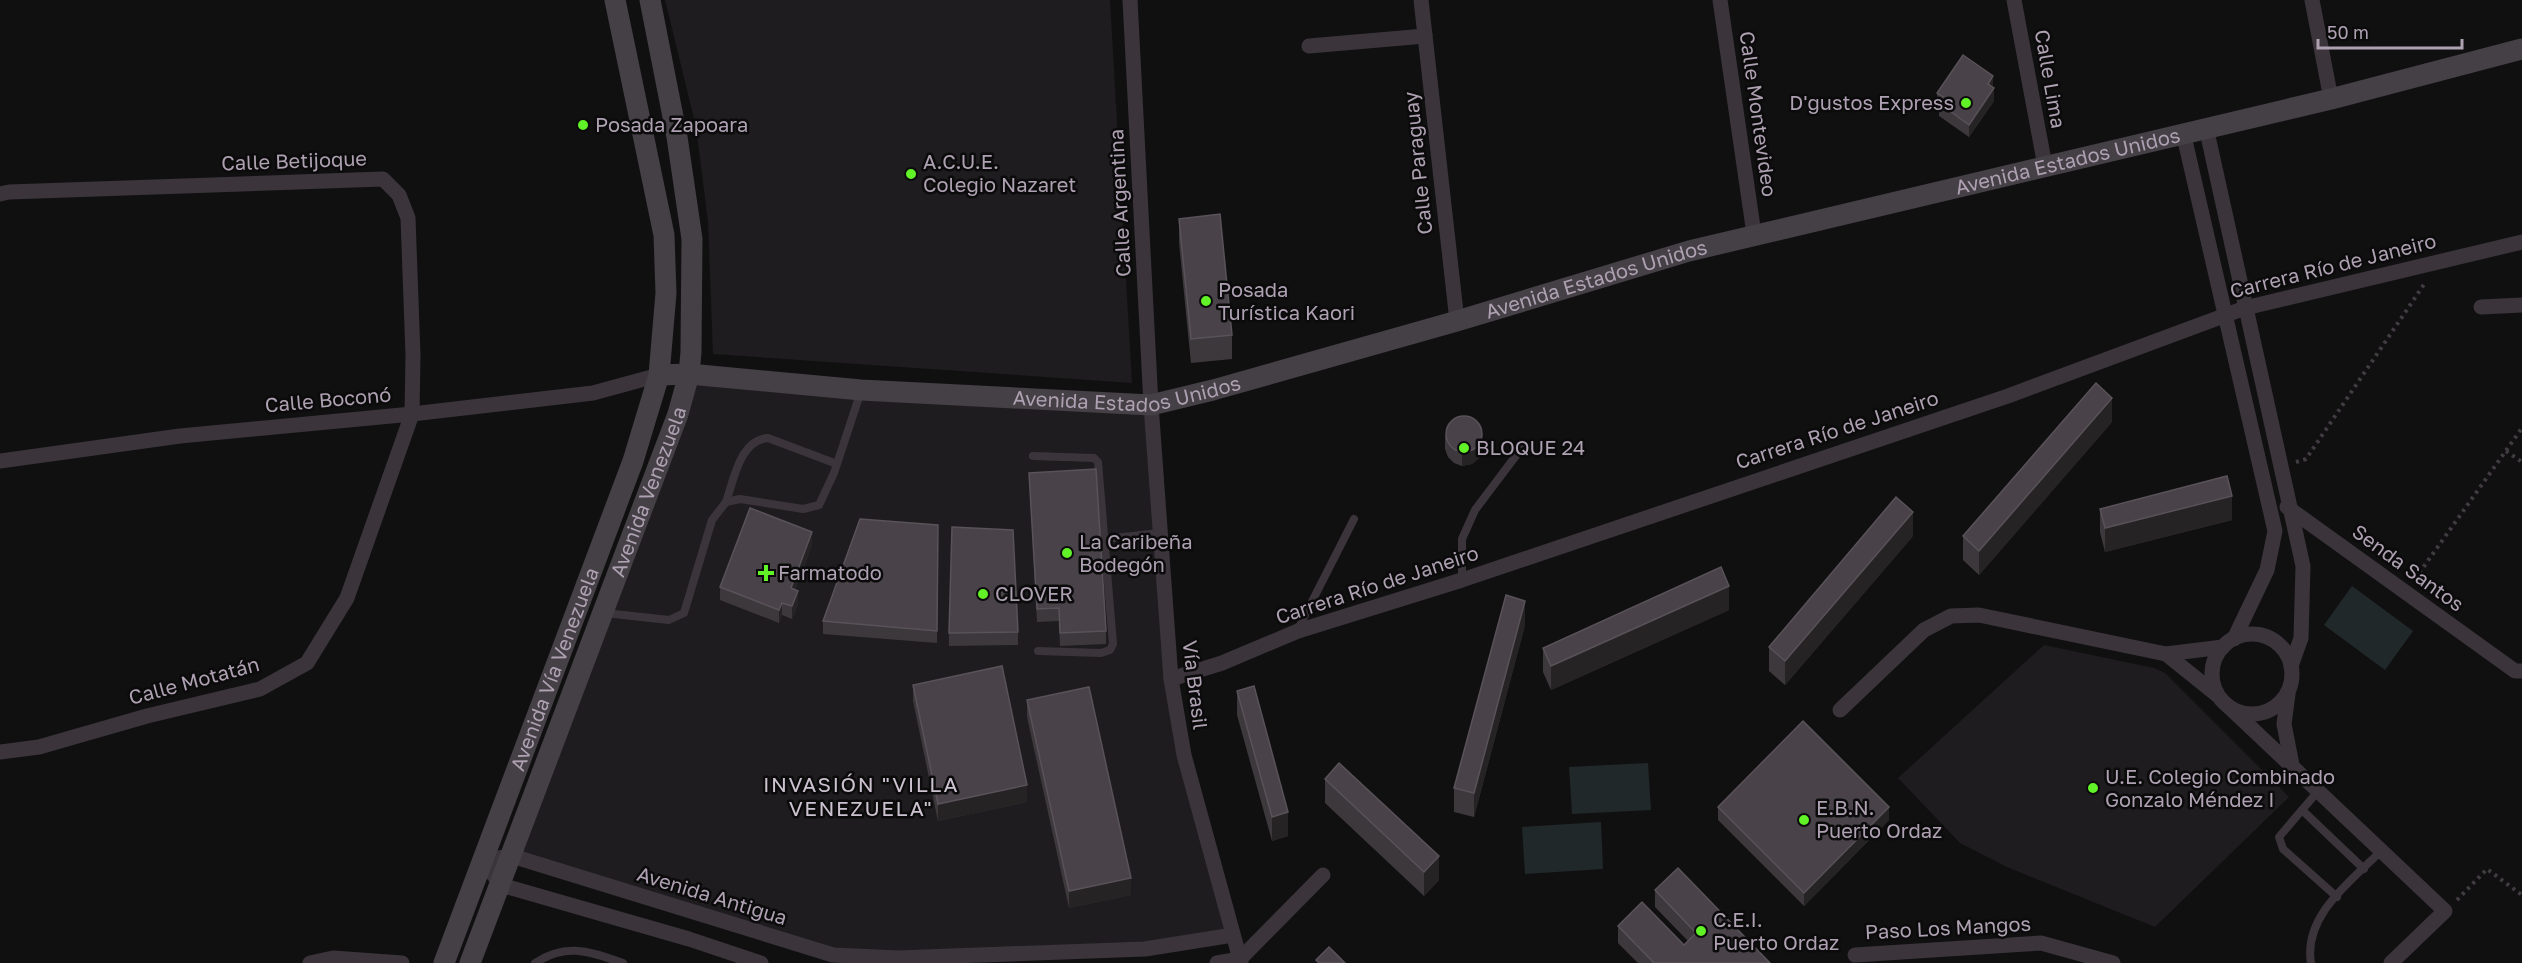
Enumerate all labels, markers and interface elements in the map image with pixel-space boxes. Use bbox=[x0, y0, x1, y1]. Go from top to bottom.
scale bar bbox=[2318, 12, 2462, 50]
text: 50 m bbox=[2327, 21, 2369, 43]
street label: Calle Lima bbox=[2030, 28, 2071, 130]
street label: Calle Montevideo bbox=[1735, 29, 1782, 198]
street label: Calle Paraguay bbox=[1398, 90, 1436, 236]
place label: D'gustos Express bbox=[1789, 90, 1954, 114]
marker: D'gustos Express bbox=[1959, 96, 1973, 110]
place label: Posada Zapoara bbox=[595, 112, 748, 136]
marker: Posada Zapoara bbox=[576, 118, 590, 132]
street label: Avenida Estados Unidos bbox=[1953, 122, 2182, 199]
street label: Calle Argentina bbox=[1103, 128, 1135, 278]
street label: Calle Betijoque bbox=[221, 145, 367, 175]
place label: A.C.U.E. Colegio Nazaret bbox=[923, 149, 1076, 196]
marker: A.C.U.E. Colegio Nazaret bbox=[904, 167, 918, 181]
street label: Carrera Río de Janeiro bbox=[2227, 228, 2438, 302]
street label: Avenida Estados Unidos bbox=[1482, 234, 1709, 323]
place label: Posada Turística Kaori bbox=[1218, 277, 1355, 324]
marker: Posada Turística Kaori bbox=[1199, 294, 1213, 308]
street label: Avenida Estados Unidos bbox=[1012, 370, 1243, 416]
street label: Calle Boconó bbox=[264, 382, 392, 416]
street label: Carrera Río de Janeiro bbox=[1732, 385, 1941, 473]
street label: Avenida Venezuela bbox=[604, 404, 690, 580]
place label: BLOQUE 24 bbox=[1476, 435, 1585, 459]
marker: BLOQUE 24 bbox=[1457, 441, 1471, 455]
street label: Senda Santos bbox=[2348, 519, 2469, 616]
place label: La Caribeña Bodegón bbox=[1079, 529, 1192, 576]
street label: Carrera Río de Janeiro bbox=[1272, 540, 1481, 628]
marker: La Caribeña Bodegón bbox=[1060, 546, 1074, 560]
place label: Farmatodo bbox=[778, 560, 882, 584]
street label: Avenida Vía Venezuela bbox=[505, 564, 603, 774]
marker: Farmatodo bbox=[759, 566, 773, 580]
place label: CLOVER bbox=[995, 581, 1073, 605]
marker: CLOVER bbox=[976, 587, 990, 601]
street label: Vía Brasil bbox=[1179, 639, 1213, 731]
street label: Calle Motatán bbox=[126, 651, 262, 709]
place label: U.E. Colegio Combinado Gonzalo Méndez I bbox=[2105, 764, 2335, 811]
district label: INVASIÓN "VILLA VENEZUELA" bbox=[763, 771, 959, 821]
marker: U.E. Colegio Combinado Gonzalo Méndez I bbox=[2086, 781, 2100, 795]
place label: E.B.N. Puerto Ordaz bbox=[1816, 795, 1942, 842]
marker: E.B.N. Puerto Ordaz bbox=[1797, 813, 1811, 827]
street label: Avenida Antigua bbox=[634, 861, 790, 929]
place label: C.E.I. Puerto Ordaz bbox=[1713, 907, 1839, 954]
street label: Paso Los Mangos bbox=[1864, 911, 2032, 943]
marker: C.E.I. Puerto Ordaz bbox=[1694, 924, 1708, 938]

